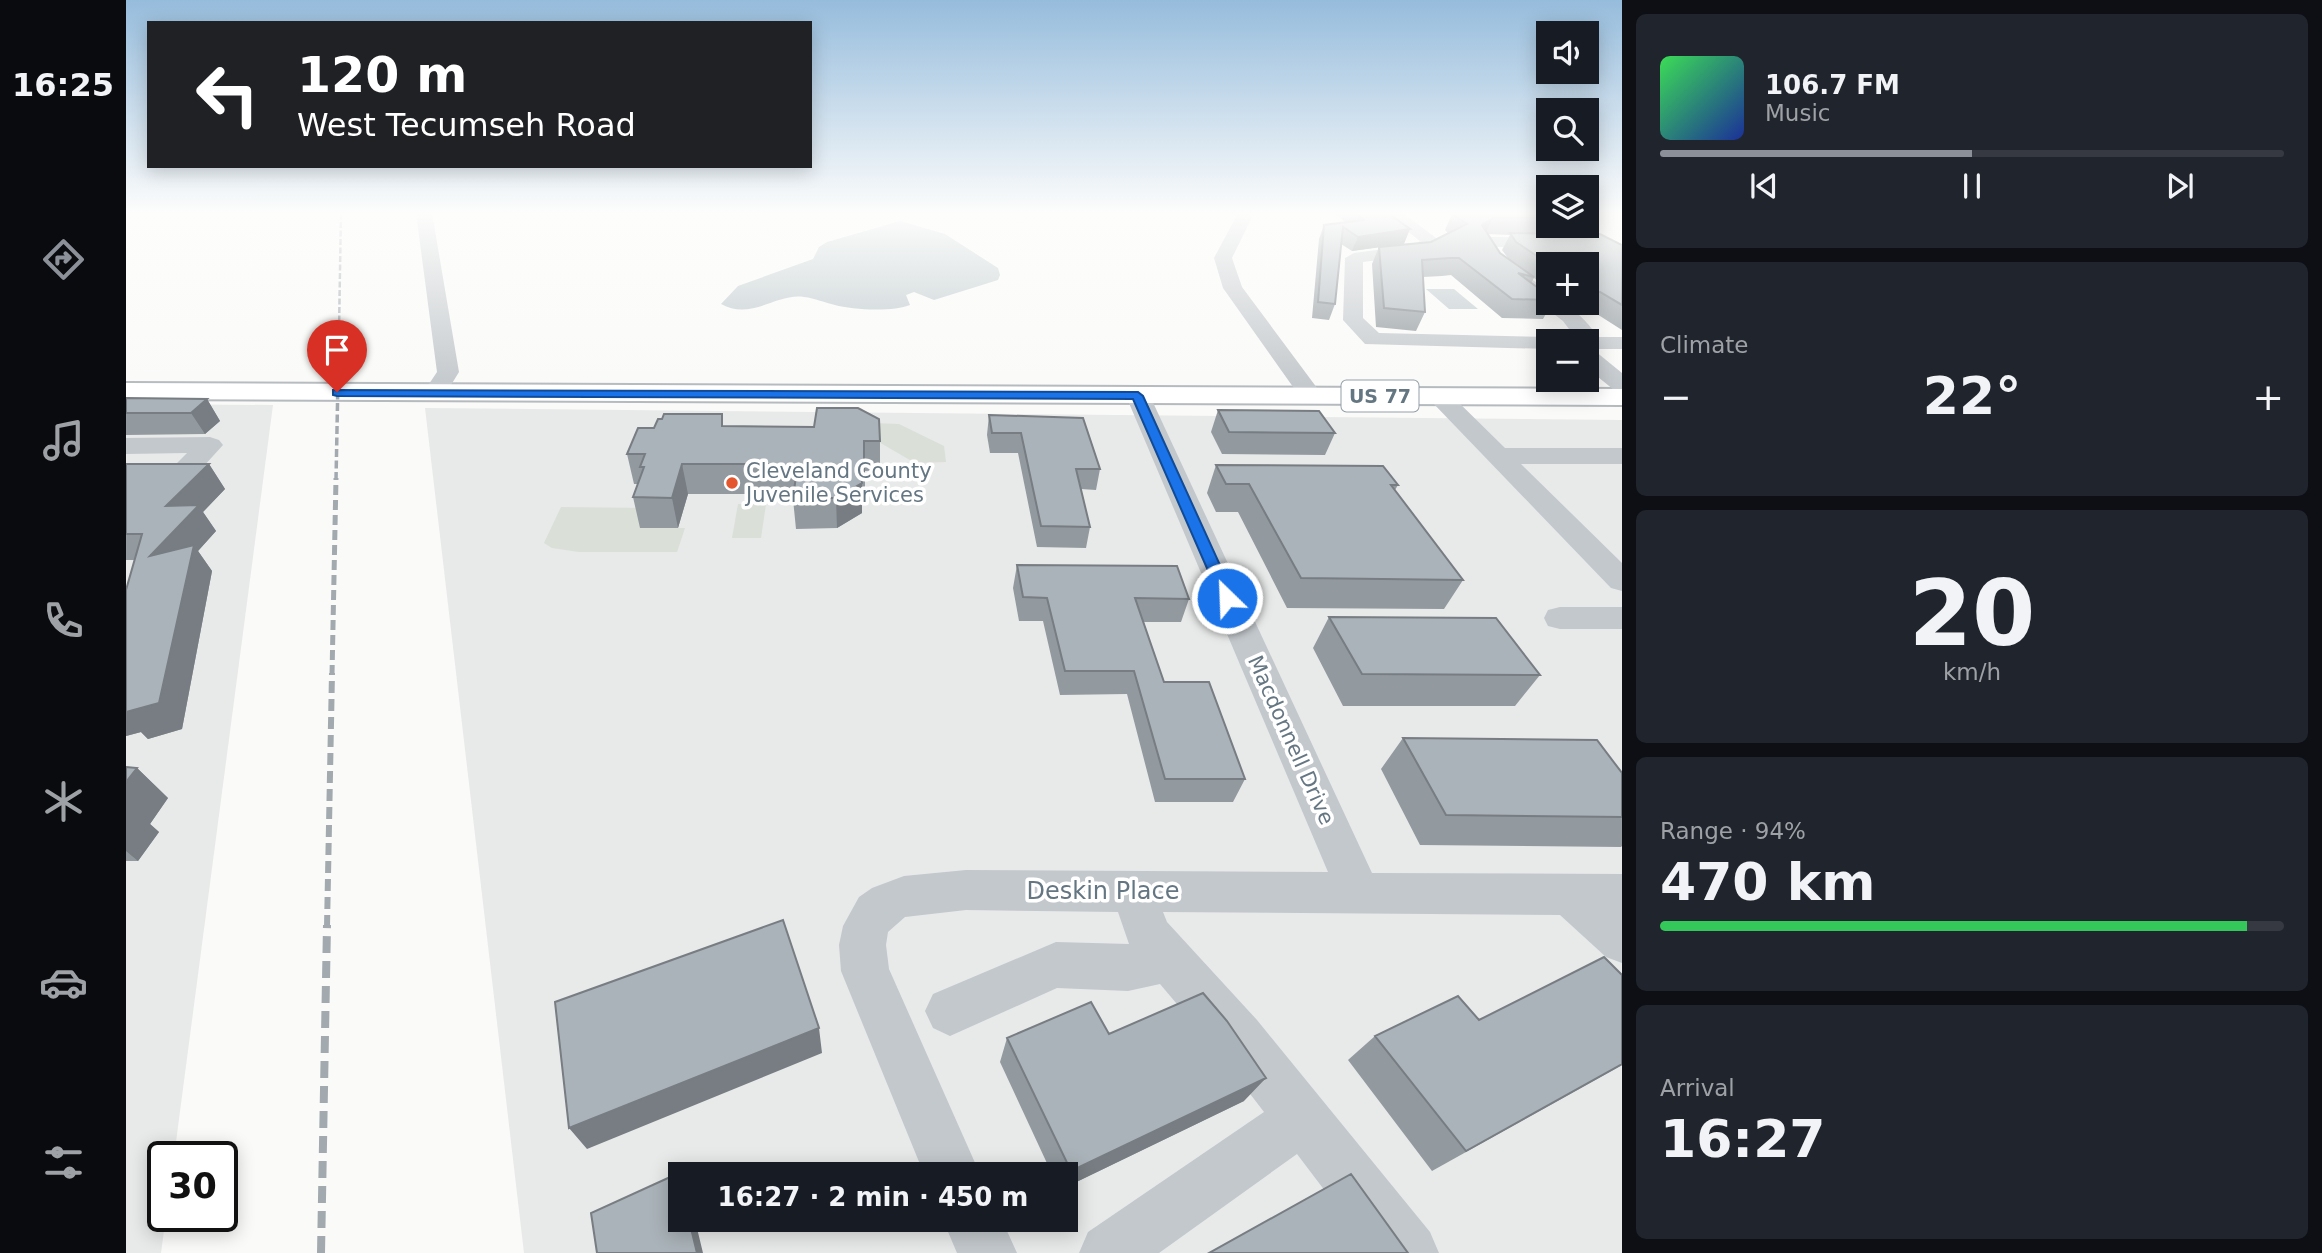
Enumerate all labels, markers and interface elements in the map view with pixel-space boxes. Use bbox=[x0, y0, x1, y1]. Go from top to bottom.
map controls bbox=[1536, 21, 1599, 392]
button: sound bbox=[1536, 21, 1599, 84]
text: 120 m bbox=[297, 47, 467, 104]
icon: left bbox=[182, 49, 273, 140]
text: 16:25 bbox=[12, 66, 114, 104]
text: 106.7 FM bbox=[1765, 70, 1900, 100]
button: search bbox=[1536, 98, 1599, 161]
text: Music bbox=[1765, 100, 1830, 126]
text: West Tecumseh Road bbox=[297, 106, 636, 144]
icon: previous bbox=[1745, 167, 1783, 205]
icon: pause bbox=[1953, 167, 1991, 205]
icon: next bbox=[2161, 167, 2199, 205]
button: layers bbox=[1536, 175, 1599, 238]
icon: directions bbox=[39, 235, 88, 284]
button: + bbox=[1536, 252, 1599, 315]
pin bbox=[307, 320, 367, 392]
button: − bbox=[1536, 329, 1599, 392]
icon: arrive bbox=[318, 331, 356, 369]
text: Climate bbox=[1660, 332, 1749, 358]
text: 22° bbox=[1923, 366, 2021, 426]
text: − bbox=[1660, 375, 1692, 419]
text: + bbox=[2252, 375, 2284, 419]
road number: US 77 bbox=[1342, 380, 1418, 412]
icon: music bbox=[39, 416, 88, 465]
place label: Cleveland County Juvenile Services bbox=[744, 459, 932, 507]
marker: Cleveland County Juvenile Services bbox=[724, 475, 740, 491]
position arrow bbox=[1190, 561, 1264, 635]
text: 20 bbox=[1909, 561, 2035, 666]
icon: phone bbox=[39, 596, 88, 645]
street label: Macdonnell Drive bbox=[1243, 652, 1339, 828]
text: km/h bbox=[1943, 659, 2001, 685]
icon: climate bbox=[39, 777, 88, 826]
text: Range · 94% bbox=[1660, 818, 1806, 844]
text: 470 km bbox=[1660, 852, 1875, 912]
street label: Deskin Place bbox=[1027, 877, 1179, 905]
icon: car bbox=[39, 958, 88, 1007]
text: Arrival bbox=[1660, 1075, 1735, 1101]
text: 16:27 bbox=[1660, 1109, 1826, 1169]
icon: filters bbox=[39, 1138, 88, 1187]
speed limit sign: 30 bbox=[147, 1141, 238, 1232]
text: 16:27 · 2 min · 450 m bbox=[718, 1182, 1028, 1212]

